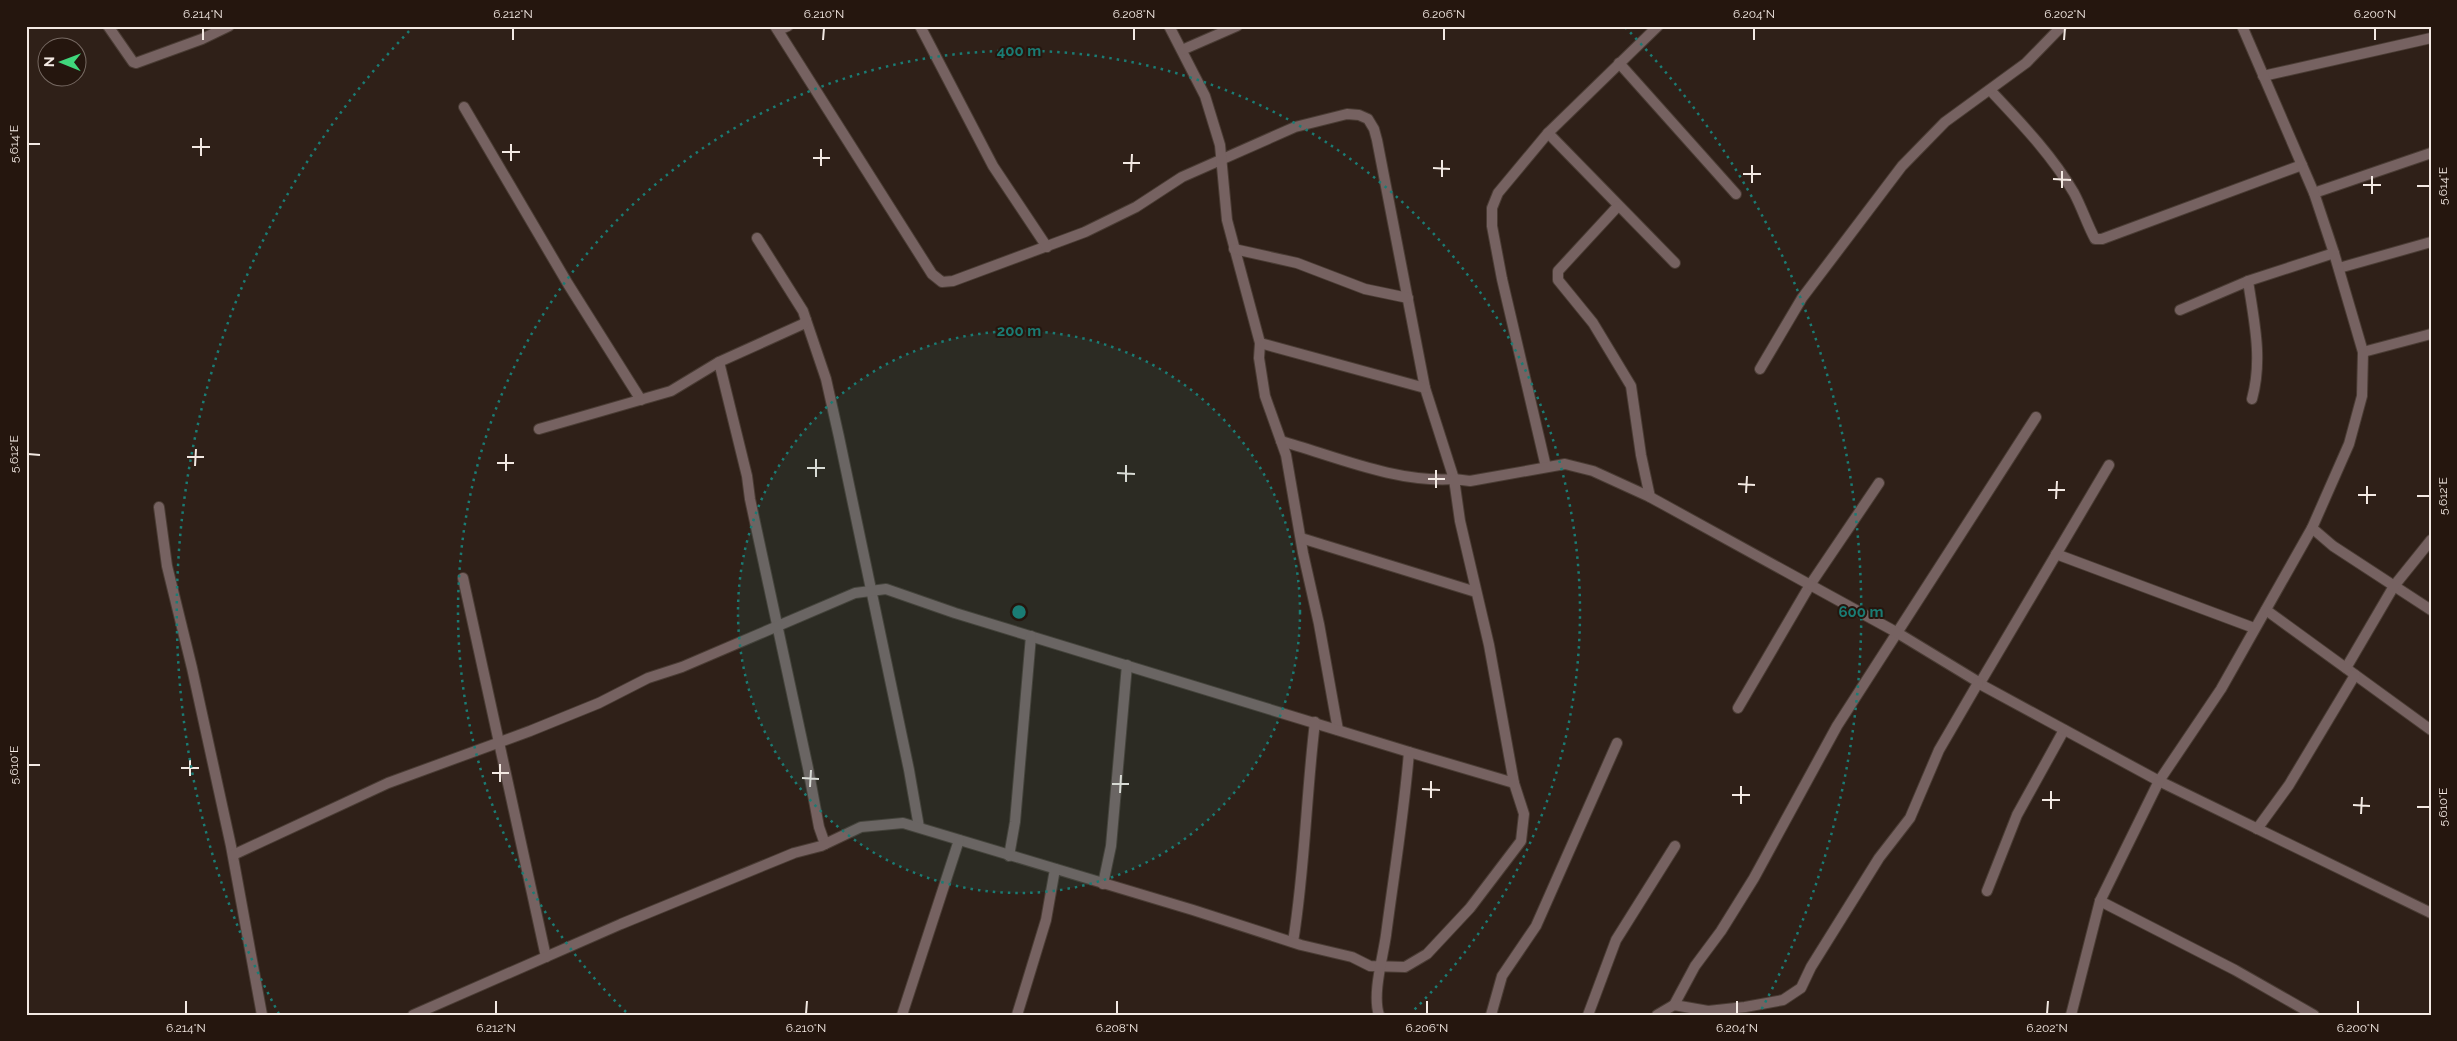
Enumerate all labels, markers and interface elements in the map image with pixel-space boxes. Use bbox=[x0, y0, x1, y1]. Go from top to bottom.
text: 6.214°N bbox=[183, 7, 223, 21]
text: 6.212°N bbox=[493, 7, 533, 21]
text: 6.210°N bbox=[804, 7, 844, 21]
text: 6.208°N bbox=[1113, 7, 1155, 21]
text: 6.206°N bbox=[1423, 7, 1465, 21]
text: 6.204°N bbox=[1733, 7, 1775, 21]
text: 6.202°N bbox=[2044, 7, 2086, 21]
text: 6.200°N bbox=[2354, 7, 2396, 21]
north arrow bbox=[38, 38, 88, 88]
text: 400 m bbox=[997, 42, 1041, 60]
text: N bbox=[41, 56, 57, 67]
text: 5.614°E bbox=[7, 125, 21, 163]
text: 5.614°E bbox=[2436, 167, 2450, 205]
text: 200 m bbox=[997, 322, 1041, 340]
text: 5.612°E bbox=[7, 435, 21, 473]
text: 5.612°E bbox=[2436, 477, 2450, 515]
centre of rings bbox=[1010, 603, 1028, 621]
text: 600 m bbox=[1838, 603, 1884, 621]
text: 5.610°E bbox=[7, 746, 21, 784]
text: 5.610°E bbox=[2436, 788, 2450, 826]
text: 6.214°N bbox=[166, 1021, 206, 1035]
text: 6.212°N bbox=[476, 1021, 516, 1035]
text: 6.210°N bbox=[786, 1021, 826, 1035]
text: 6.208°N bbox=[1096, 1021, 1138, 1035]
text: 6.206°N bbox=[1406, 1021, 1448, 1035]
text: 6.204°N bbox=[1716, 1021, 1758, 1035]
text: 6.202°N bbox=[2026, 1021, 2068, 1035]
text: 6.200°N bbox=[2337, 1021, 2379, 1035]

